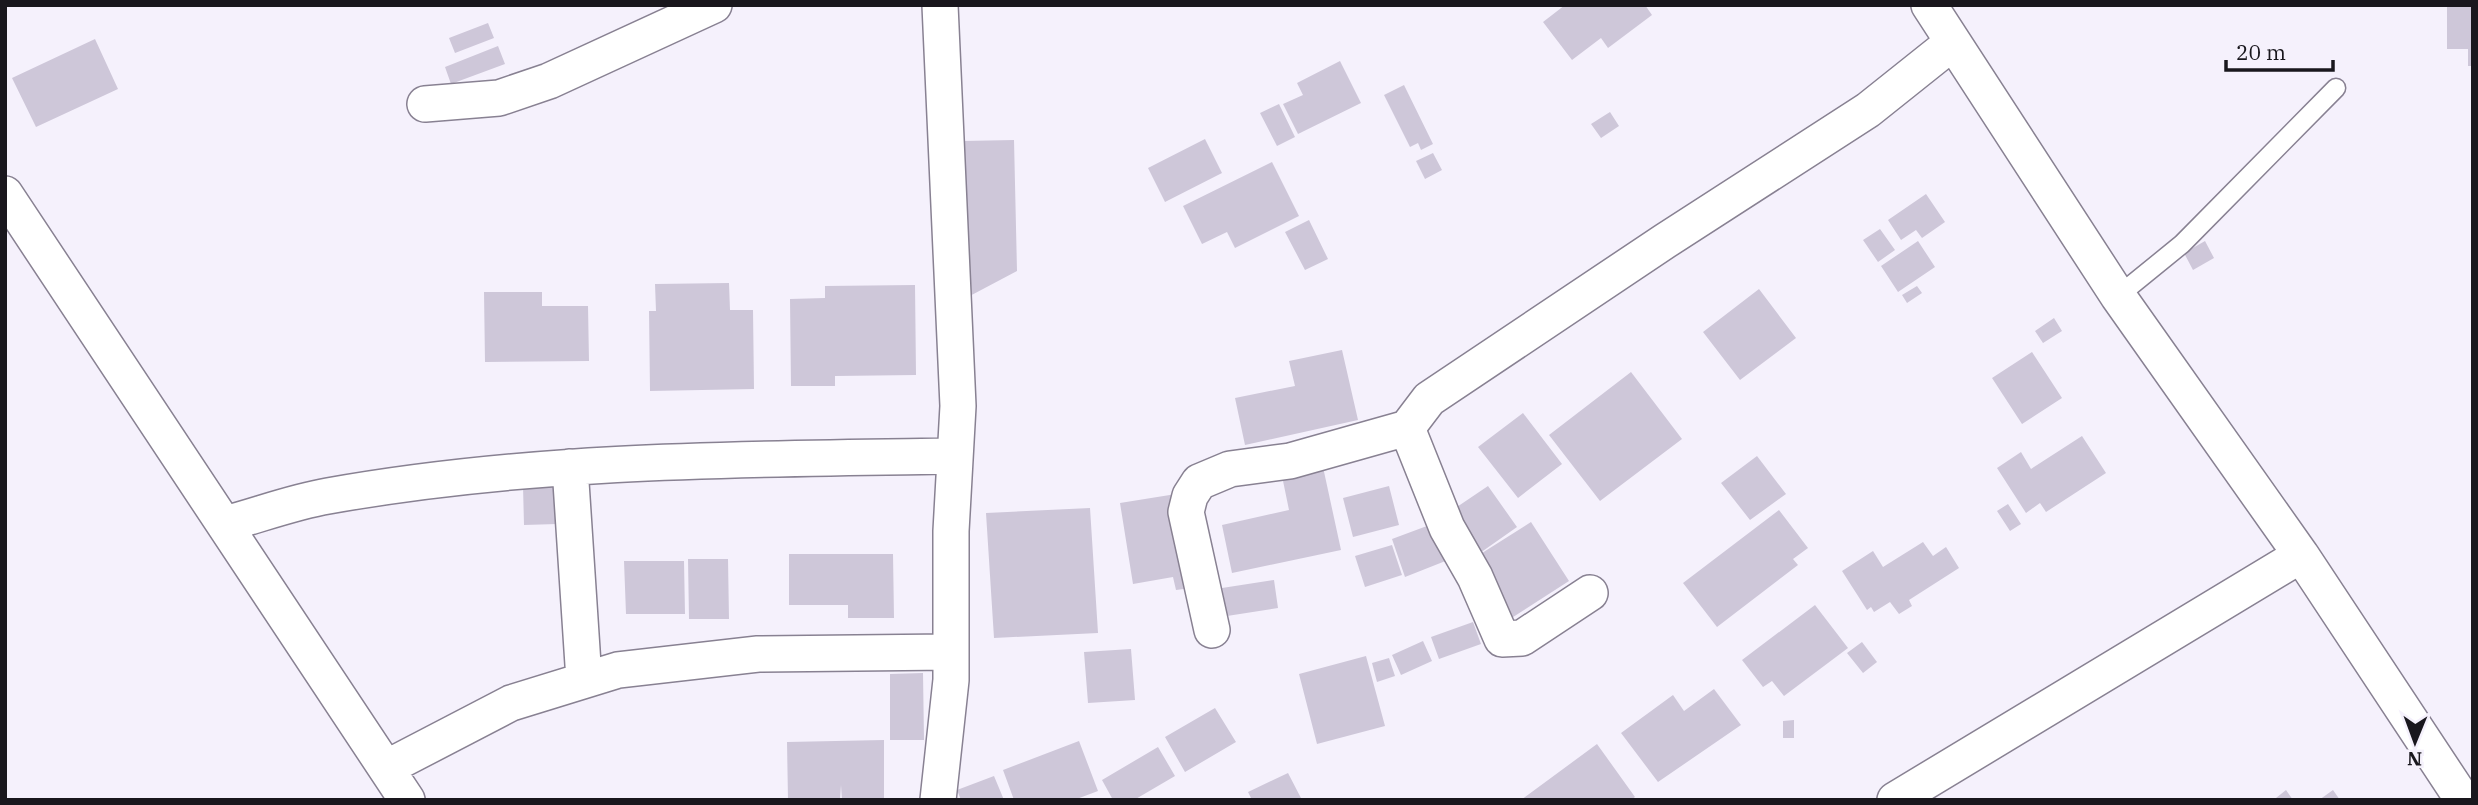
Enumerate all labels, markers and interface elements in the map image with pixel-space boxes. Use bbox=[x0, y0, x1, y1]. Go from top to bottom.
scale bar bbox=[2226, 28, 2333, 72]
text: 20 m bbox=[2236, 38, 2286, 66]
north arrow bbox=[2380, 707, 2450, 777]
text: N bbox=[2407, 747, 2422, 771]

